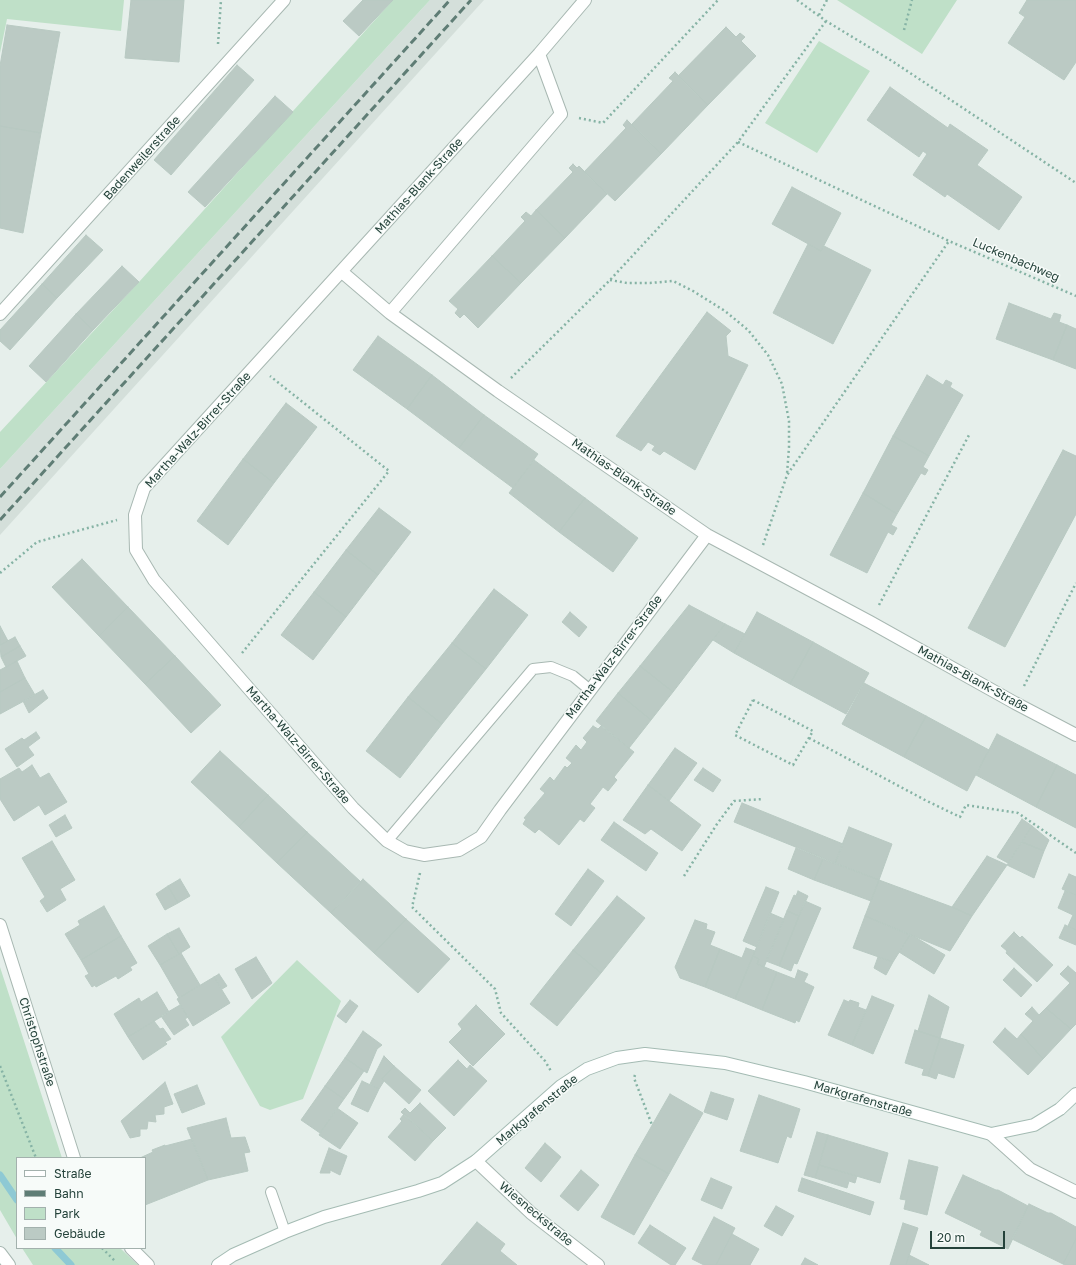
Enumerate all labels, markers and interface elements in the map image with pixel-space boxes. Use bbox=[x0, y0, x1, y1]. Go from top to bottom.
street label: Badenweilerstraße bbox=[101, 113, 183, 203]
street label: Mathias-Blank-Straße bbox=[372, 135, 466, 237]
street label: Luckenbachweg bbox=[970, 235, 1062, 285]
street label: Martha-Walz-Birrer-Straße bbox=[142, 369, 254, 491]
street label: Mathias-Blank-Straße bbox=[569, 435, 679, 519]
street label: Martha-Walz-Birrer-Straße bbox=[563, 592, 665, 722]
street label: Mathias-Blank-Straße bbox=[915, 643, 1031, 715]
street label: Martha-Walz-Birrer-Straße bbox=[243, 683, 353, 807]
street label: Christophstraße bbox=[16, 996, 58, 1088]
street label: Markgrafenstraße bbox=[493, 1072, 581, 1148]
street label: Markgrafenstraße bbox=[812, 1078, 914, 1120]
legend bbox=[16, 1157, 146, 1249]
text: Straße bbox=[54, 1166, 92, 1181]
street label: Wiesneckstraße bbox=[496, 1179, 576, 1249]
text: Bahn bbox=[54, 1186, 84, 1201]
text: Park bbox=[54, 1206, 80, 1221]
scale bar bbox=[932, 1223, 1007, 1249]
text: Gebäude bbox=[54, 1226, 105, 1241]
text: 20 m bbox=[937, 1230, 965, 1245]

